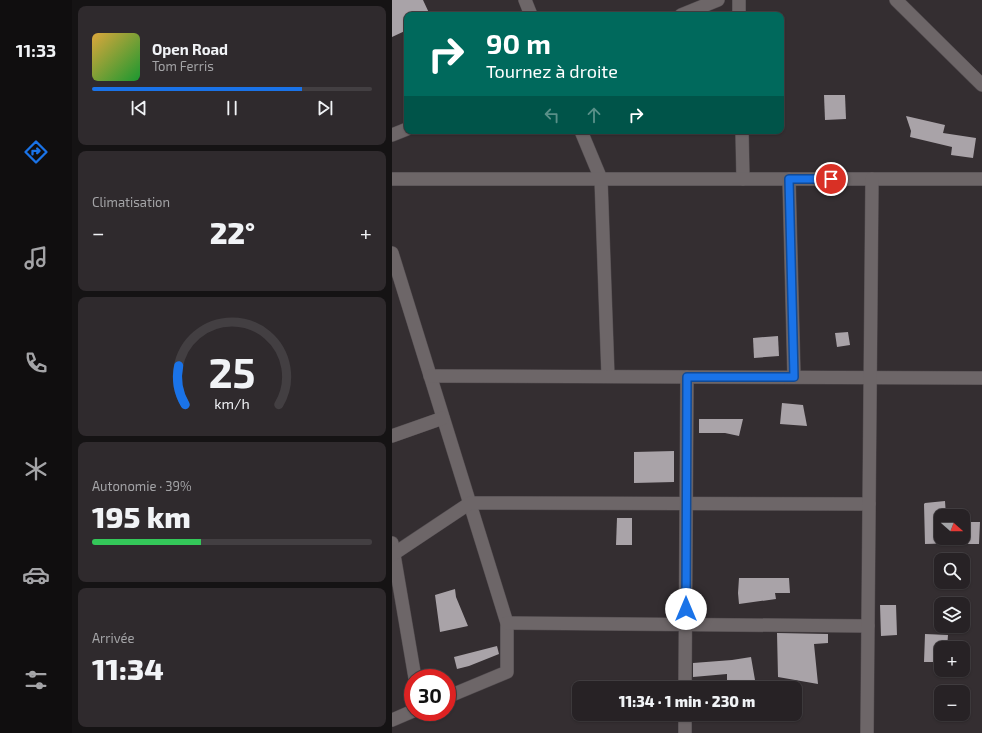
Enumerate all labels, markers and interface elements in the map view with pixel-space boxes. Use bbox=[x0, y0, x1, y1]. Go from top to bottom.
text: 90 m bbox=[486, 26, 551, 60]
icon: right bbox=[420, 28, 472, 80]
text: 11:33 bbox=[16, 39, 56, 61]
text: Open Road bbox=[152, 40, 228, 58]
text: Tom Ferris bbox=[152, 58, 214, 74]
text: Tournez à droite bbox=[486, 60, 618, 82]
icon: previous bbox=[128, 97, 150, 119]
icon: pause bbox=[221, 97, 243, 119]
icon: next bbox=[314, 97, 336, 119]
icon: left bbox=[541, 104, 563, 126]
icon: ahead bbox=[583, 104, 605, 126]
icon: right bbox=[625, 104, 647, 126]
icon: directions bbox=[22, 138, 50, 166]
pin bbox=[814, 162, 848, 196]
icon: arrive bbox=[820, 168, 842, 190]
text: Climatisation bbox=[92, 194, 170, 210]
text: 22° bbox=[210, 214, 255, 250]
text: − bbox=[92, 219, 105, 245]
text: + bbox=[360, 219, 372, 245]
icon: music bbox=[22, 244, 50, 272]
text: 25 bbox=[208, 345, 256, 395]
icon: phone bbox=[22, 349, 50, 377]
text: km/h bbox=[214, 394, 250, 411]
icon: climate bbox=[22, 455, 50, 483]
text: Autonomie · 39% bbox=[92, 478, 192, 494]
text: 195 km bbox=[92, 498, 191, 534]
north arrow bbox=[934, 509, 970, 545]
map controls bbox=[934, 509, 970, 721]
button: search bbox=[934, 553, 970, 589]
icon: car bbox=[22, 561, 50, 589]
position arrow bbox=[665, 588, 707, 630]
button: layers bbox=[934, 597, 970, 633]
text: Arrivée bbox=[92, 630, 135, 646]
button: + bbox=[934, 641, 970, 677]
text: 11:34 bbox=[92, 650, 164, 686]
icon: filters bbox=[22, 666, 50, 694]
speed limit sign: 30 bbox=[404, 669, 456, 721]
button: − bbox=[934, 685, 970, 721]
text: 11:34 · 1 min · 230 m bbox=[619, 692, 755, 710]

